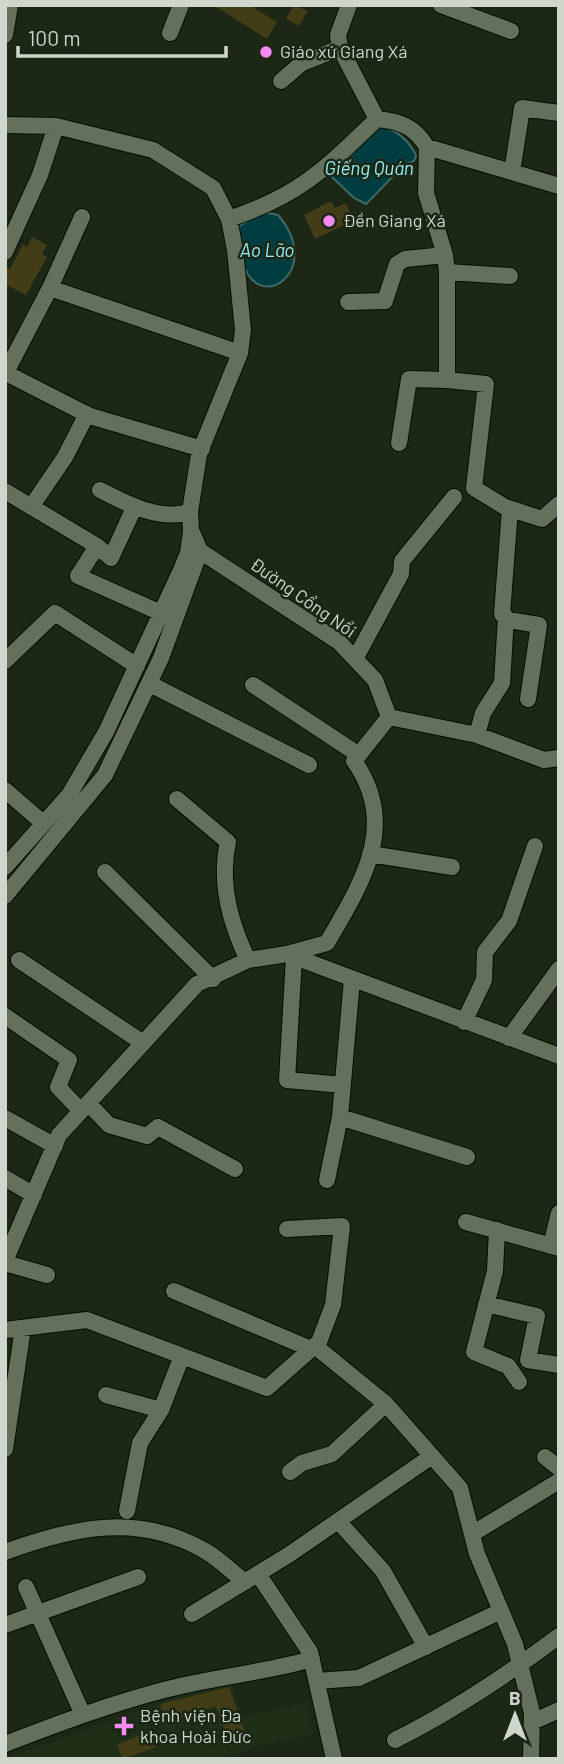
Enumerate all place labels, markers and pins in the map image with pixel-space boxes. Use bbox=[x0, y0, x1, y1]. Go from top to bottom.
place label: Giáo xứ Giang Xá bbox=[280, 40, 407, 62]
marker: Giáo xứ Giang Xá bbox=[258, 44, 274, 60]
place label: Đền Giang Xá bbox=[343, 209, 446, 231]
marker: Đền Giang Xá bbox=[321, 213, 337, 229]
place label: Bệnh viện Đa khoa Hoài Đức bbox=[140, 1704, 251, 1747]
marker: Bệnh viện Đa khoa Hoài Đức bbox=[114, 1716, 134, 1736]

